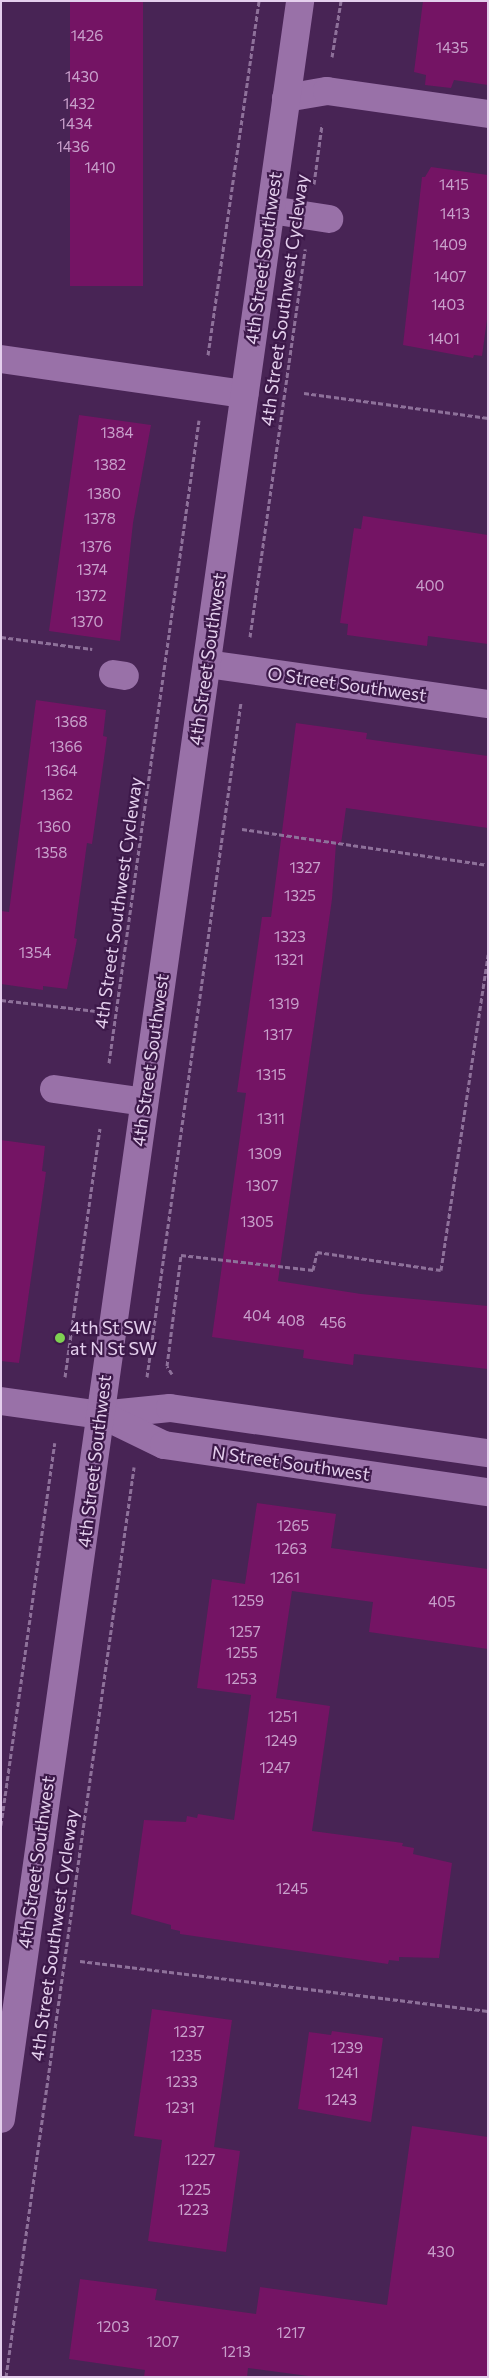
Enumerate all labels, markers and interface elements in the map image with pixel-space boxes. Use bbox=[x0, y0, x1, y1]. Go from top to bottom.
house number: 1426 bbox=[71, 27, 103, 45]
house number: 1435 bbox=[436, 39, 468, 57]
house number: 1430 bbox=[65, 68, 99, 86]
house number: 1432 bbox=[63, 95, 95, 113]
house number: 1434 bbox=[60, 115, 92, 133]
house number: 1436 bbox=[56, 138, 90, 156]
house number: 1410 bbox=[84, 159, 116, 177]
street label: 4th Street Southwest bbox=[240, 170, 286, 346]
street label: 4th Street Southwest Cycleway bbox=[256, 173, 312, 427]
house number: 1415 bbox=[439, 176, 469, 194]
house number: 1413 bbox=[440, 205, 470, 223]
house number: 1409 bbox=[433, 236, 467, 254]
house number: 1407 bbox=[433, 268, 467, 286]
house number: 1403 bbox=[431, 296, 465, 314]
house number: 1401 bbox=[428, 330, 460, 348]
house number: 1384 bbox=[100, 424, 134, 442]
house number: 1382 bbox=[94, 456, 126, 474]
house number: 1380 bbox=[87, 485, 121, 503]
house number: 1378 bbox=[84, 510, 116, 528]
house number: 1376 bbox=[80, 538, 112, 556]
house number: 1374 bbox=[77, 561, 107, 579]
street label: 4th Street Southwest bbox=[184, 571, 230, 747]
house number: 400 bbox=[416, 577, 444, 595]
house number: 1372 bbox=[75, 587, 107, 605]
house number: 1370 bbox=[71, 613, 103, 631]
street label: O Street Southwest bbox=[266, 662, 428, 706]
house number: 1368 bbox=[54, 713, 88, 731]
house number: 1366 bbox=[49, 738, 83, 756]
house number: 1364 bbox=[44, 762, 78, 780]
street label: 4th Street Southwest Cycleway bbox=[90, 776, 146, 1030]
house number: 1362 bbox=[41, 786, 73, 804]
house number: 1360 bbox=[37, 818, 71, 836]
house number: 1358 bbox=[35, 844, 67, 862]
house number: 1327 bbox=[289, 859, 321, 877]
house number: 1325 bbox=[284, 887, 316, 905]
house number: 1323 bbox=[274, 928, 306, 946]
house number: 1354 bbox=[19, 944, 51, 962]
house number: 1321 bbox=[274, 951, 304, 969]
street label: 4th Street Southwest bbox=[127, 972, 173, 1148]
house number: 1319 bbox=[269, 995, 299, 1013]
house number: 1317 bbox=[263, 1026, 293, 1044]
house number: 1315 bbox=[256, 1066, 286, 1084]
house number: 1311 bbox=[257, 1110, 285, 1128]
house number: 1309 bbox=[248, 1145, 282, 1163]
house number: 1307 bbox=[246, 1177, 278, 1195]
house number: 1305 bbox=[240, 1213, 274, 1231]
house number: 404 bbox=[243, 1307, 271, 1325]
house number: 408 bbox=[277, 1312, 305, 1330]
house number: 456 bbox=[320, 1314, 346, 1332]
place label: 4th St SW at N St SW bbox=[70, 1317, 157, 1360]
marker: 4th St SW at N St SW bbox=[54, 1332, 66, 1344]
street label: 4th Street Southwest bbox=[73, 1373, 115, 1549]
street label: N Street Southwest bbox=[211, 1441, 371, 1485]
house number: 1265 bbox=[277, 1517, 309, 1535]
house number: 1263 bbox=[275, 1540, 307, 1558]
house number: 1261 bbox=[270, 1569, 300, 1587]
house number: 1259 bbox=[232, 1592, 264, 1610]
house number: 405 bbox=[428, 1593, 456, 1611]
house number: 1257 bbox=[229, 1623, 261, 1641]
house number: 1255 bbox=[226, 1644, 258, 1662]
house number: 1253 bbox=[225, 1670, 257, 1688]
house number: 1251 bbox=[268, 1708, 298, 1726]
house number: 1249 bbox=[265, 1732, 297, 1750]
house number: 1247 bbox=[259, 1759, 291, 1777]
street label: 4th Street Southwest bbox=[13, 1774, 59, 1950]
street label: 4th Street Southwest Cycleway bbox=[26, 1808, 82, 2062]
house number: 1245 bbox=[276, 1880, 308, 1898]
house number: 1237 bbox=[173, 2023, 205, 2041]
house number: 1239 bbox=[331, 2039, 363, 2057]
house number: 1235 bbox=[170, 2047, 202, 2065]
house number: 1241 bbox=[329, 2064, 359, 2082]
house number: 1233 bbox=[166, 2073, 198, 2091]
house number: 1243 bbox=[325, 2091, 357, 2109]
house number: 1231 bbox=[165, 2099, 195, 2117]
house number: 1227 bbox=[185, 2151, 215, 2169]
house number: 1225 bbox=[179, 2181, 211, 2199]
house number: 1223 bbox=[177, 2201, 209, 2219]
house number: 430 bbox=[427, 2243, 455, 2261]
house number: 1203 bbox=[97, 2318, 129, 2336]
house number: 1217 bbox=[276, 2324, 306, 2342]
house number: 1207 bbox=[147, 2333, 179, 2351]
house number: 1213 bbox=[221, 2343, 251, 2361]

